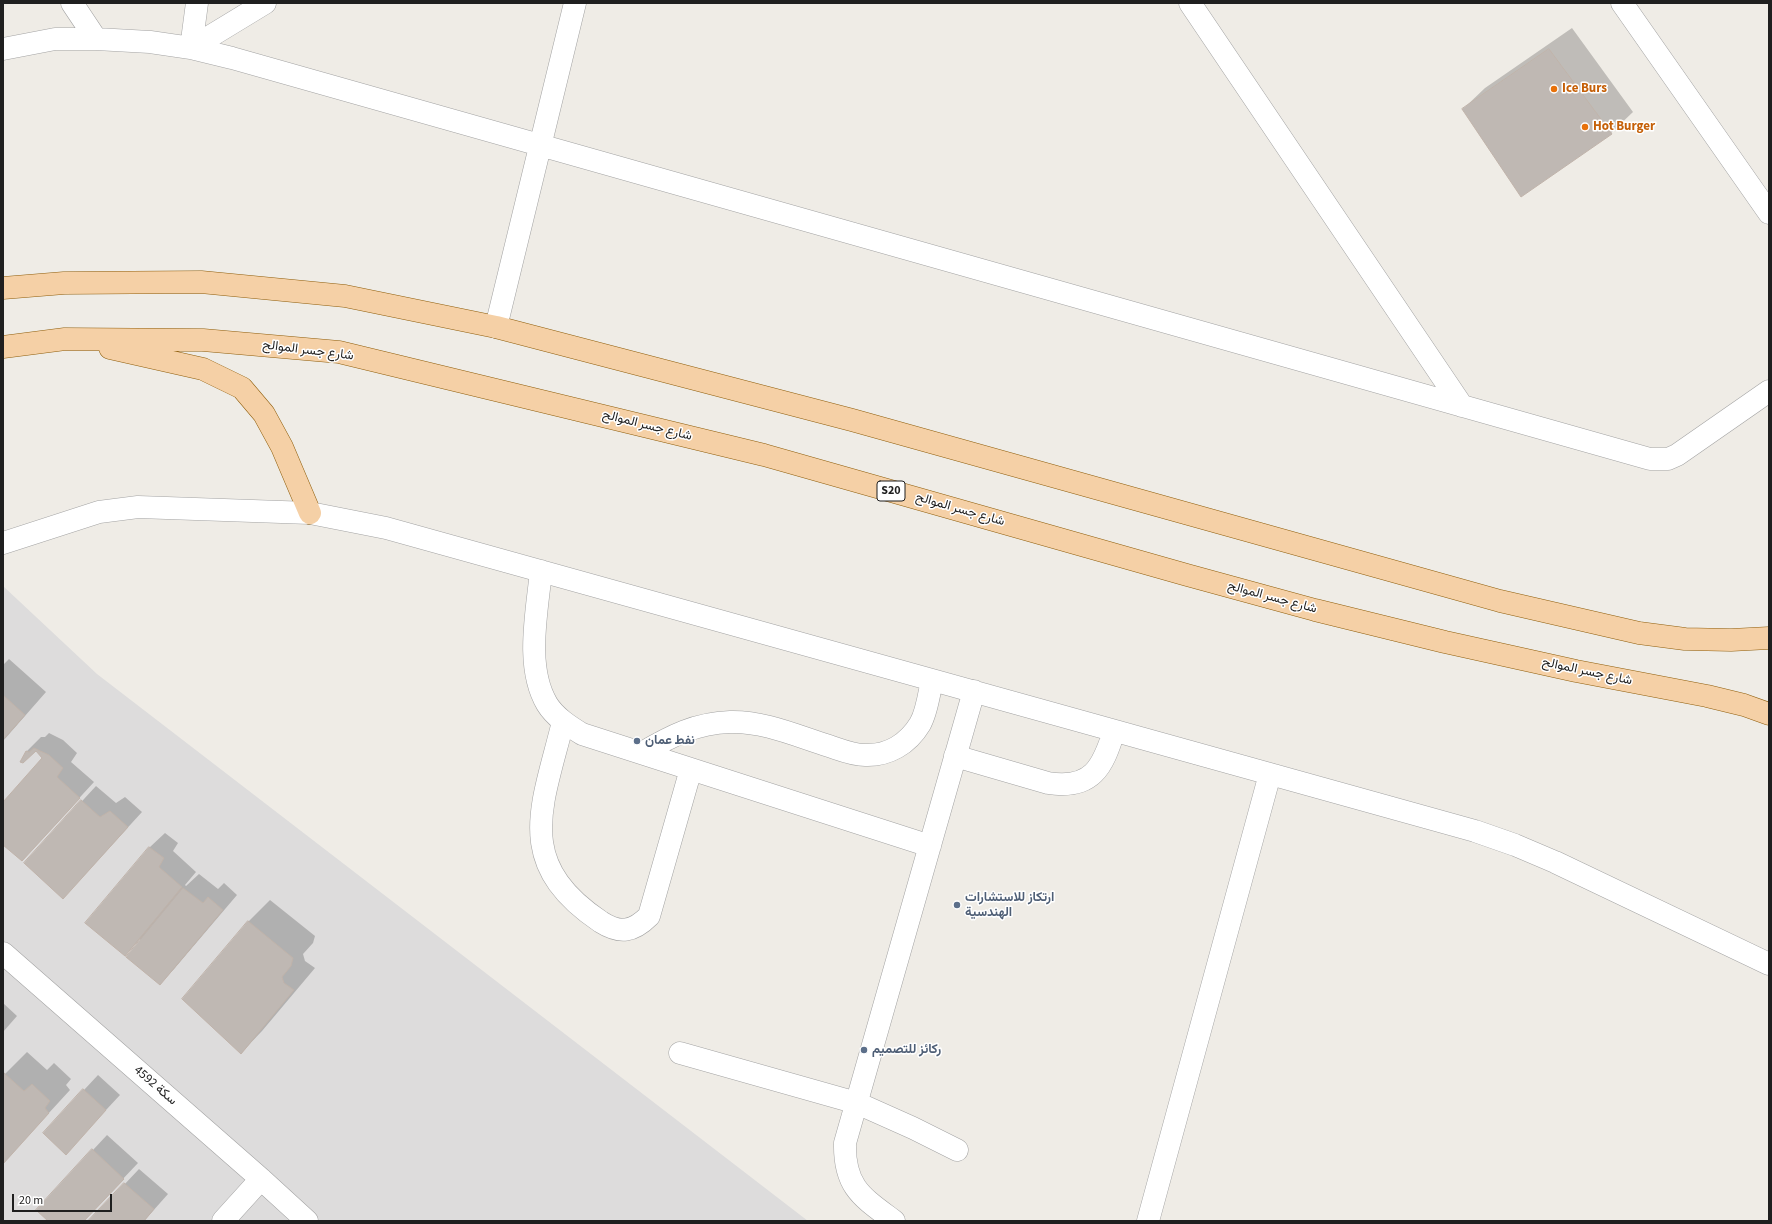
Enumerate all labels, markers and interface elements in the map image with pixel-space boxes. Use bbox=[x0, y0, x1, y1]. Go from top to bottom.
place label: Ice Burs bbox=[1562, 81, 1607, 97]
marker: Ice Burs bbox=[1549, 84, 1559, 94]
place label: Hot Burger bbox=[1593, 119, 1655, 135]
marker: Hot Burger bbox=[1580, 122, 1590, 132]
street label: شارع جسر الموالح bbox=[262, 338, 354, 364]
street label: شارع جسر الموالح bbox=[601, 407, 693, 445]
road number: S20 bbox=[877, 481, 905, 501]
street label: شارع جسر الموالح bbox=[914, 490, 1006, 530]
street label: شارع جسر الموالح bbox=[1226, 579, 1318, 617]
street label: شارع جسر الموالح bbox=[1541, 655, 1633, 689]
place label: نفط عمان bbox=[645, 733, 695, 749]
marker: نفط عمان bbox=[632, 736, 642, 746]
place label: ارتكاز للاستشارات الهندسية bbox=[965, 890, 1054, 921]
marker: ارتكاز للاستشارات الهندسية bbox=[952, 900, 962, 910]
place label: ركائز للتصميم bbox=[872, 1042, 941, 1058]
marker: ركائز للتصميم bbox=[859, 1045, 869, 1055]
street label: سكة 4592 bbox=[130, 1063, 180, 1109]
scale bar bbox=[14, 1186, 114, 1212]
text: 20 m bbox=[19, 1192, 43, 1209]

